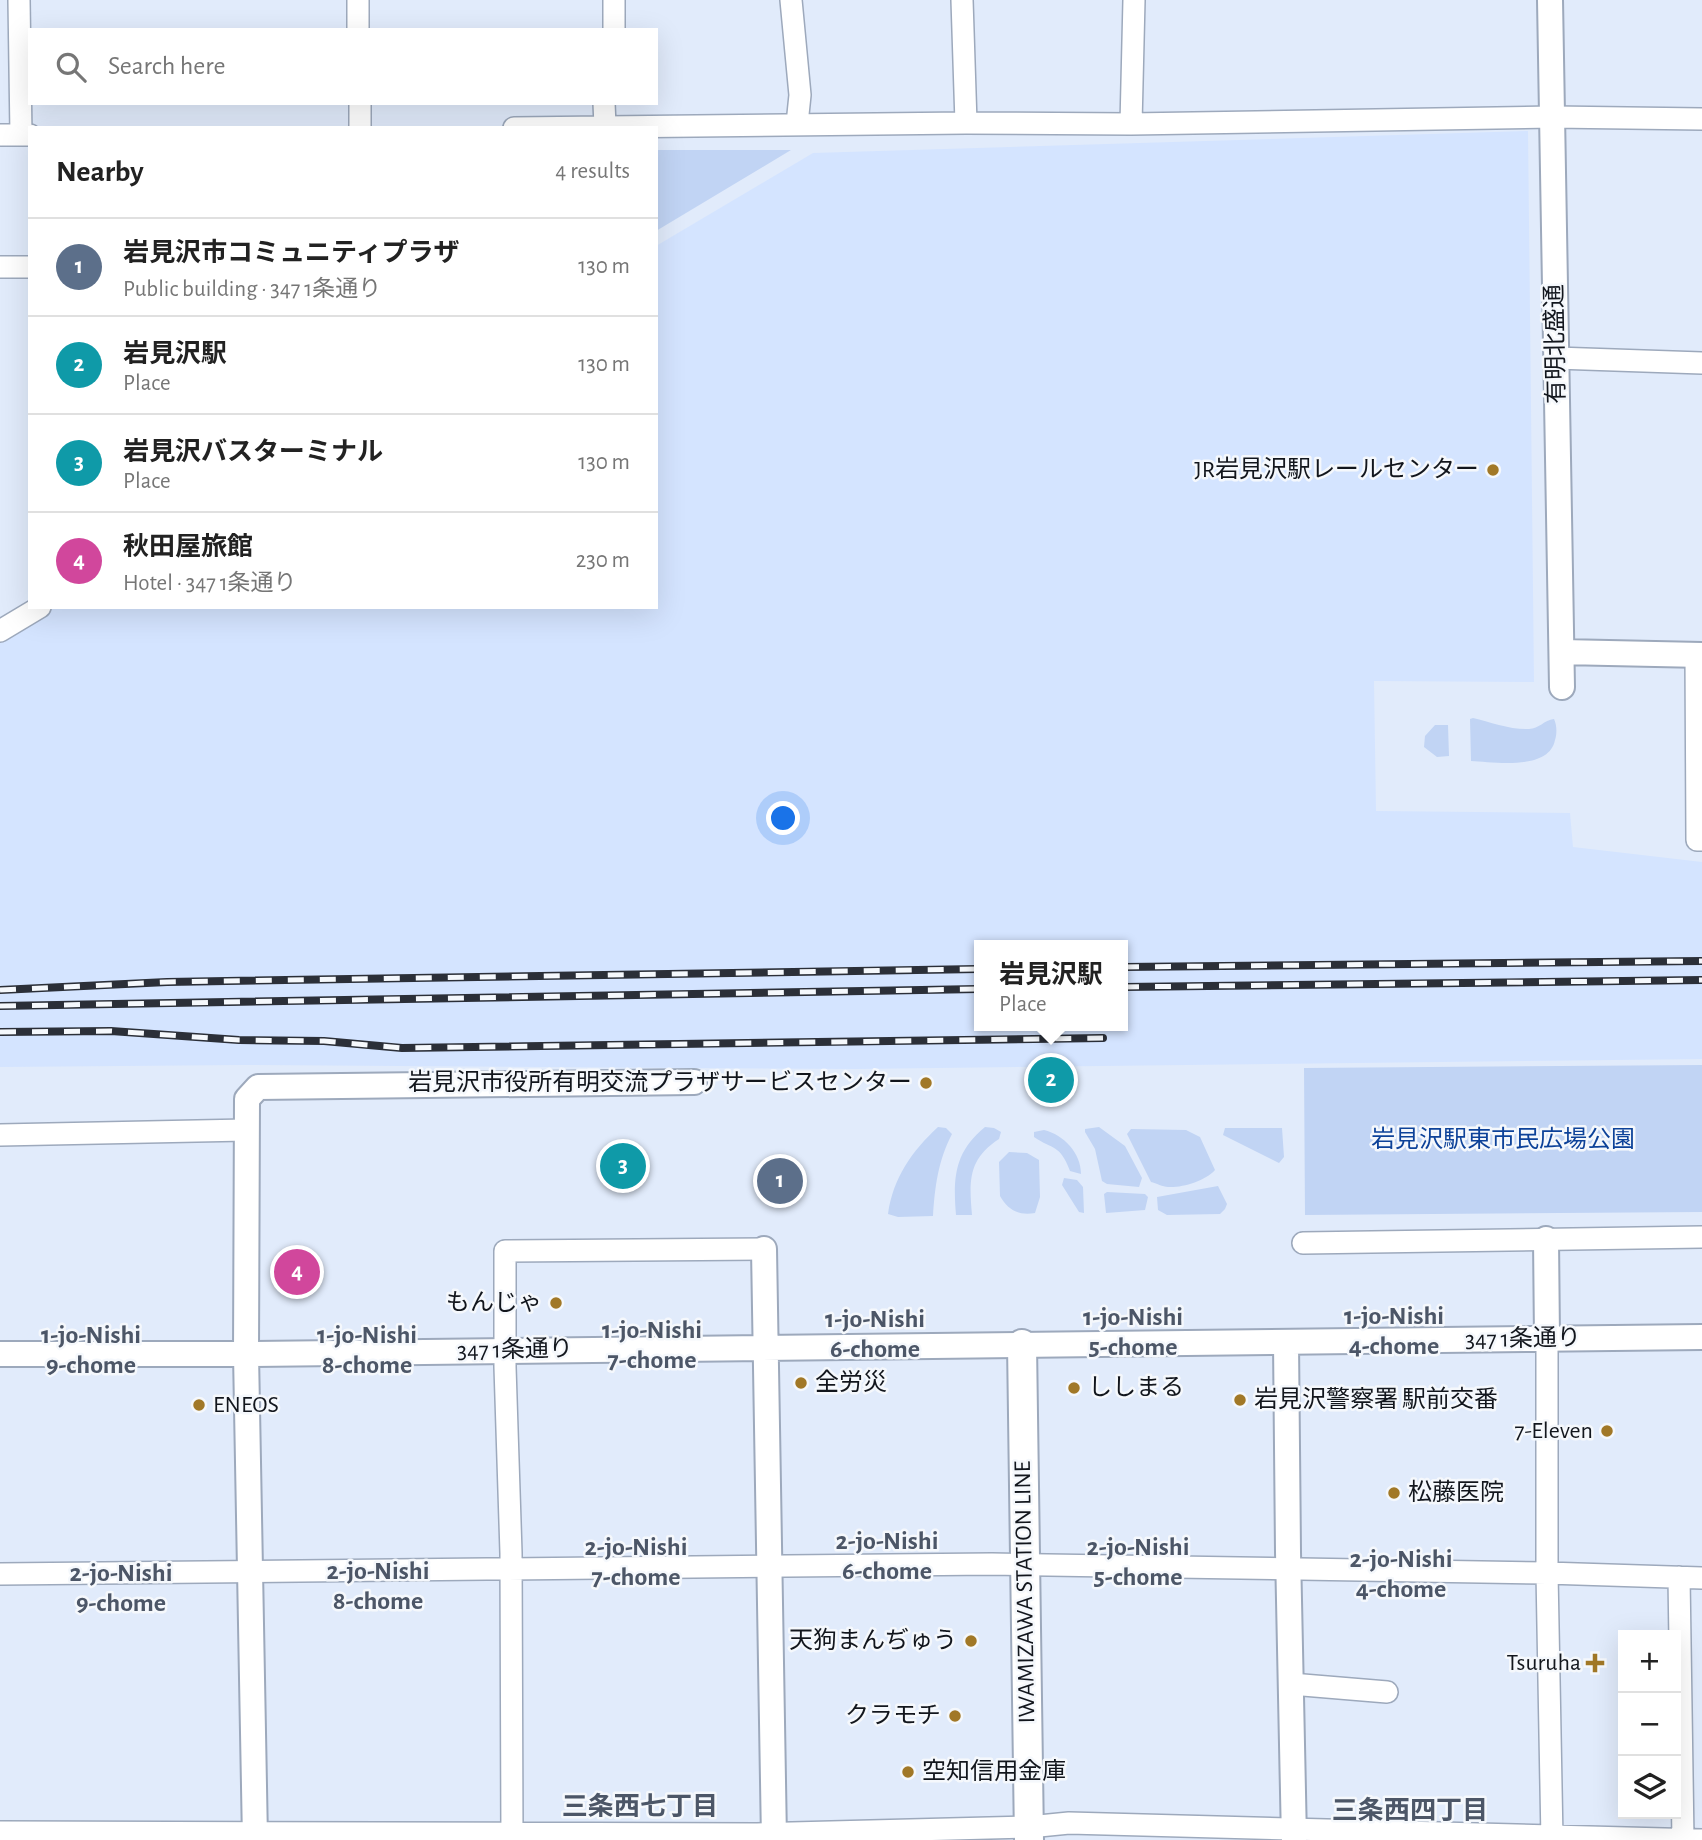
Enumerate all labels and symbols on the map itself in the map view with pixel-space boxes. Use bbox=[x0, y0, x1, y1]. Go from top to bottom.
street label: 有明北盛通 bbox=[1541, 284, 1569, 404]
place label: JR岩見沢駅レールセンター bbox=[1194, 456, 1479, 482]
marker: JR岩見沢駅レールセンター bbox=[1485, 462, 1501, 478]
your location bbox=[766, 801, 800, 835]
pin: 2 bbox=[1028, 1054, 1074, 1106]
place label: 岩見沢市役所有明交流プラザサービスセンター bbox=[408, 1069, 912, 1095]
marker: 岩見沢市役所有明交流プラザサービスセンター bbox=[918, 1075, 934, 1091]
park label: 岩見沢駅東市民広場公園 bbox=[1371, 1126, 1635, 1152]
pin: 3 bbox=[600, 1140, 646, 1192]
pin: 1 bbox=[757, 1155, 803, 1207]
pin: 4 bbox=[274, 1246, 320, 1298]
place label: もんじゃ bbox=[446, 1290, 542, 1315]
marker: もんじゃ bbox=[548, 1295, 564, 1311]
district label: 1-jo-Nishi 4-chome bbox=[1344, 1303, 1444, 1359]
district label: 1-jo-Nishi 5-chome bbox=[1083, 1304, 1183, 1360]
district label: 1-jo-Nishi 6-chome bbox=[825, 1306, 925, 1362]
district label: 1-jo-Nishi 7-chome bbox=[602, 1317, 702, 1373]
district label: 1-jo-Nishi 9-chome bbox=[41, 1322, 141, 1378]
district label: 1-jo-Nishi 8-chome bbox=[317, 1322, 417, 1378]
street label: 347 1条通り bbox=[1465, 1324, 1581, 1352]
street label: 347 1条通り bbox=[457, 1335, 573, 1363]
place label: 全労災 bbox=[815, 1369, 887, 1395]
marker: 全労災 bbox=[793, 1375, 809, 1391]
place label: ししまる bbox=[1088, 1375, 1184, 1400]
marker: ししまる bbox=[1066, 1380, 1082, 1396]
place label: 岩見沢警察署 駅前交番 bbox=[1254, 1386, 1498, 1412]
marker: 岩見沢警察署 駅前交番 bbox=[1232, 1392, 1248, 1408]
place label: ENEOS bbox=[213, 1393, 279, 1417]
marker: ENEOS bbox=[191, 1397, 207, 1413]
place label: 7-Eleven bbox=[1515, 1419, 1593, 1443]
marker: 7-Eleven bbox=[1599, 1423, 1615, 1439]
street label: IWAMIZAWA STATION LINE bbox=[1011, 1460, 1039, 1723]
place label: 松藤医院 bbox=[1408, 1479, 1504, 1505]
marker: 松藤医院 bbox=[1386, 1485, 1402, 1501]
district label: 2-jo-Nishi 6-chome bbox=[835, 1528, 939, 1584]
district label: 2-jo-Nishi 7-chome bbox=[584, 1534, 688, 1590]
district label: 2-jo-Nishi 5-chome bbox=[1086, 1534, 1190, 1590]
district label: 2-jo-Nishi 4-chome bbox=[1349, 1546, 1453, 1602]
district label: 2-jo-Nishi 8-chome bbox=[326, 1558, 430, 1614]
district label: 2-jo-Nishi 9-chome bbox=[69, 1560, 173, 1616]
place label: 天狗まんぢゅう bbox=[789, 1627, 957, 1653]
marker: 天狗まんぢゅう bbox=[963, 1633, 979, 1649]
place label: Tsuruha bbox=[1506, 1651, 1581, 1675]
marker: Tsuruha bbox=[1587, 1655, 1603, 1671]
place label: クラモチ bbox=[845, 1703, 941, 1728]
marker: クラモチ bbox=[947, 1708, 963, 1724]
place label: 空知信用金庫 bbox=[922, 1758, 1066, 1784]
marker: 空知信用金庫 bbox=[900, 1764, 916, 1780]
district label: 三条西七丁目 bbox=[562, 1792, 718, 1820]
district label: 三条西四丁目 bbox=[1332, 1796, 1488, 1824]

